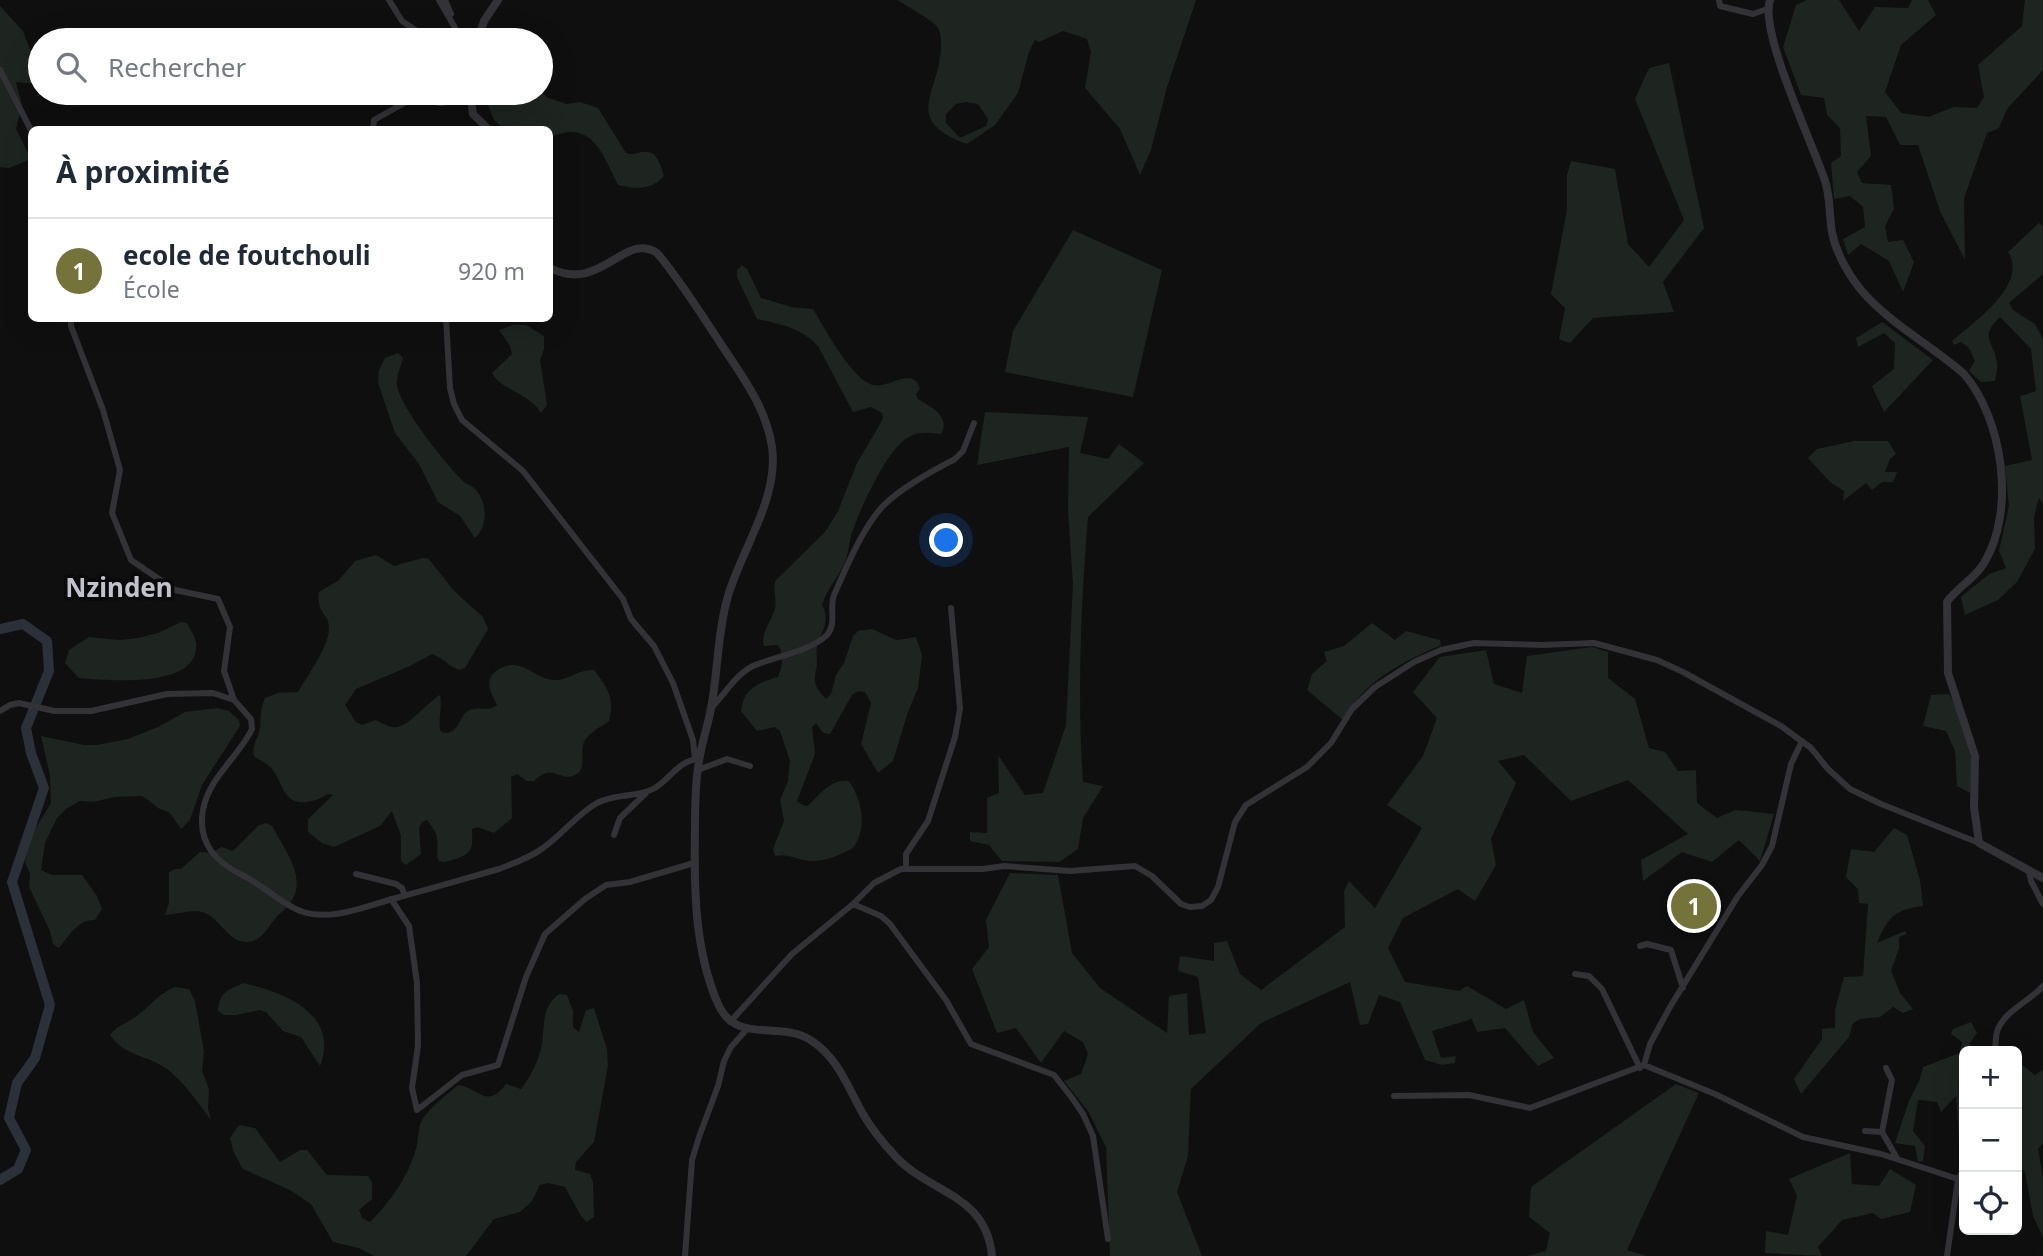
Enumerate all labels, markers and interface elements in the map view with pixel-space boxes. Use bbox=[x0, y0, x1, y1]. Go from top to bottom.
search box bbox=[28, 28, 553, 105]
icon: search bbox=[52, 48, 90, 86]
text: Rechercher bbox=[108, 49, 246, 85]
text: À proximité bbox=[56, 151, 230, 192]
text: ecole de foutchouli bbox=[123, 237, 370, 273]
text: 1 bbox=[72, 255, 86, 287]
text: 920 m bbox=[458, 255, 525, 287]
text: École bbox=[123, 273, 180, 305]
your location bbox=[929, 523, 963, 557]
district label: Nzinden bbox=[65, 569, 173, 605]
pin: 1 bbox=[1671, 880, 1717, 932]
map controls bbox=[1959, 1046, 2022, 1235]
button: + bbox=[1959, 1046, 2022, 1109]
button: − bbox=[1959, 1109, 2022, 1172]
button: locate bbox=[1959, 1172, 2022, 1235]

